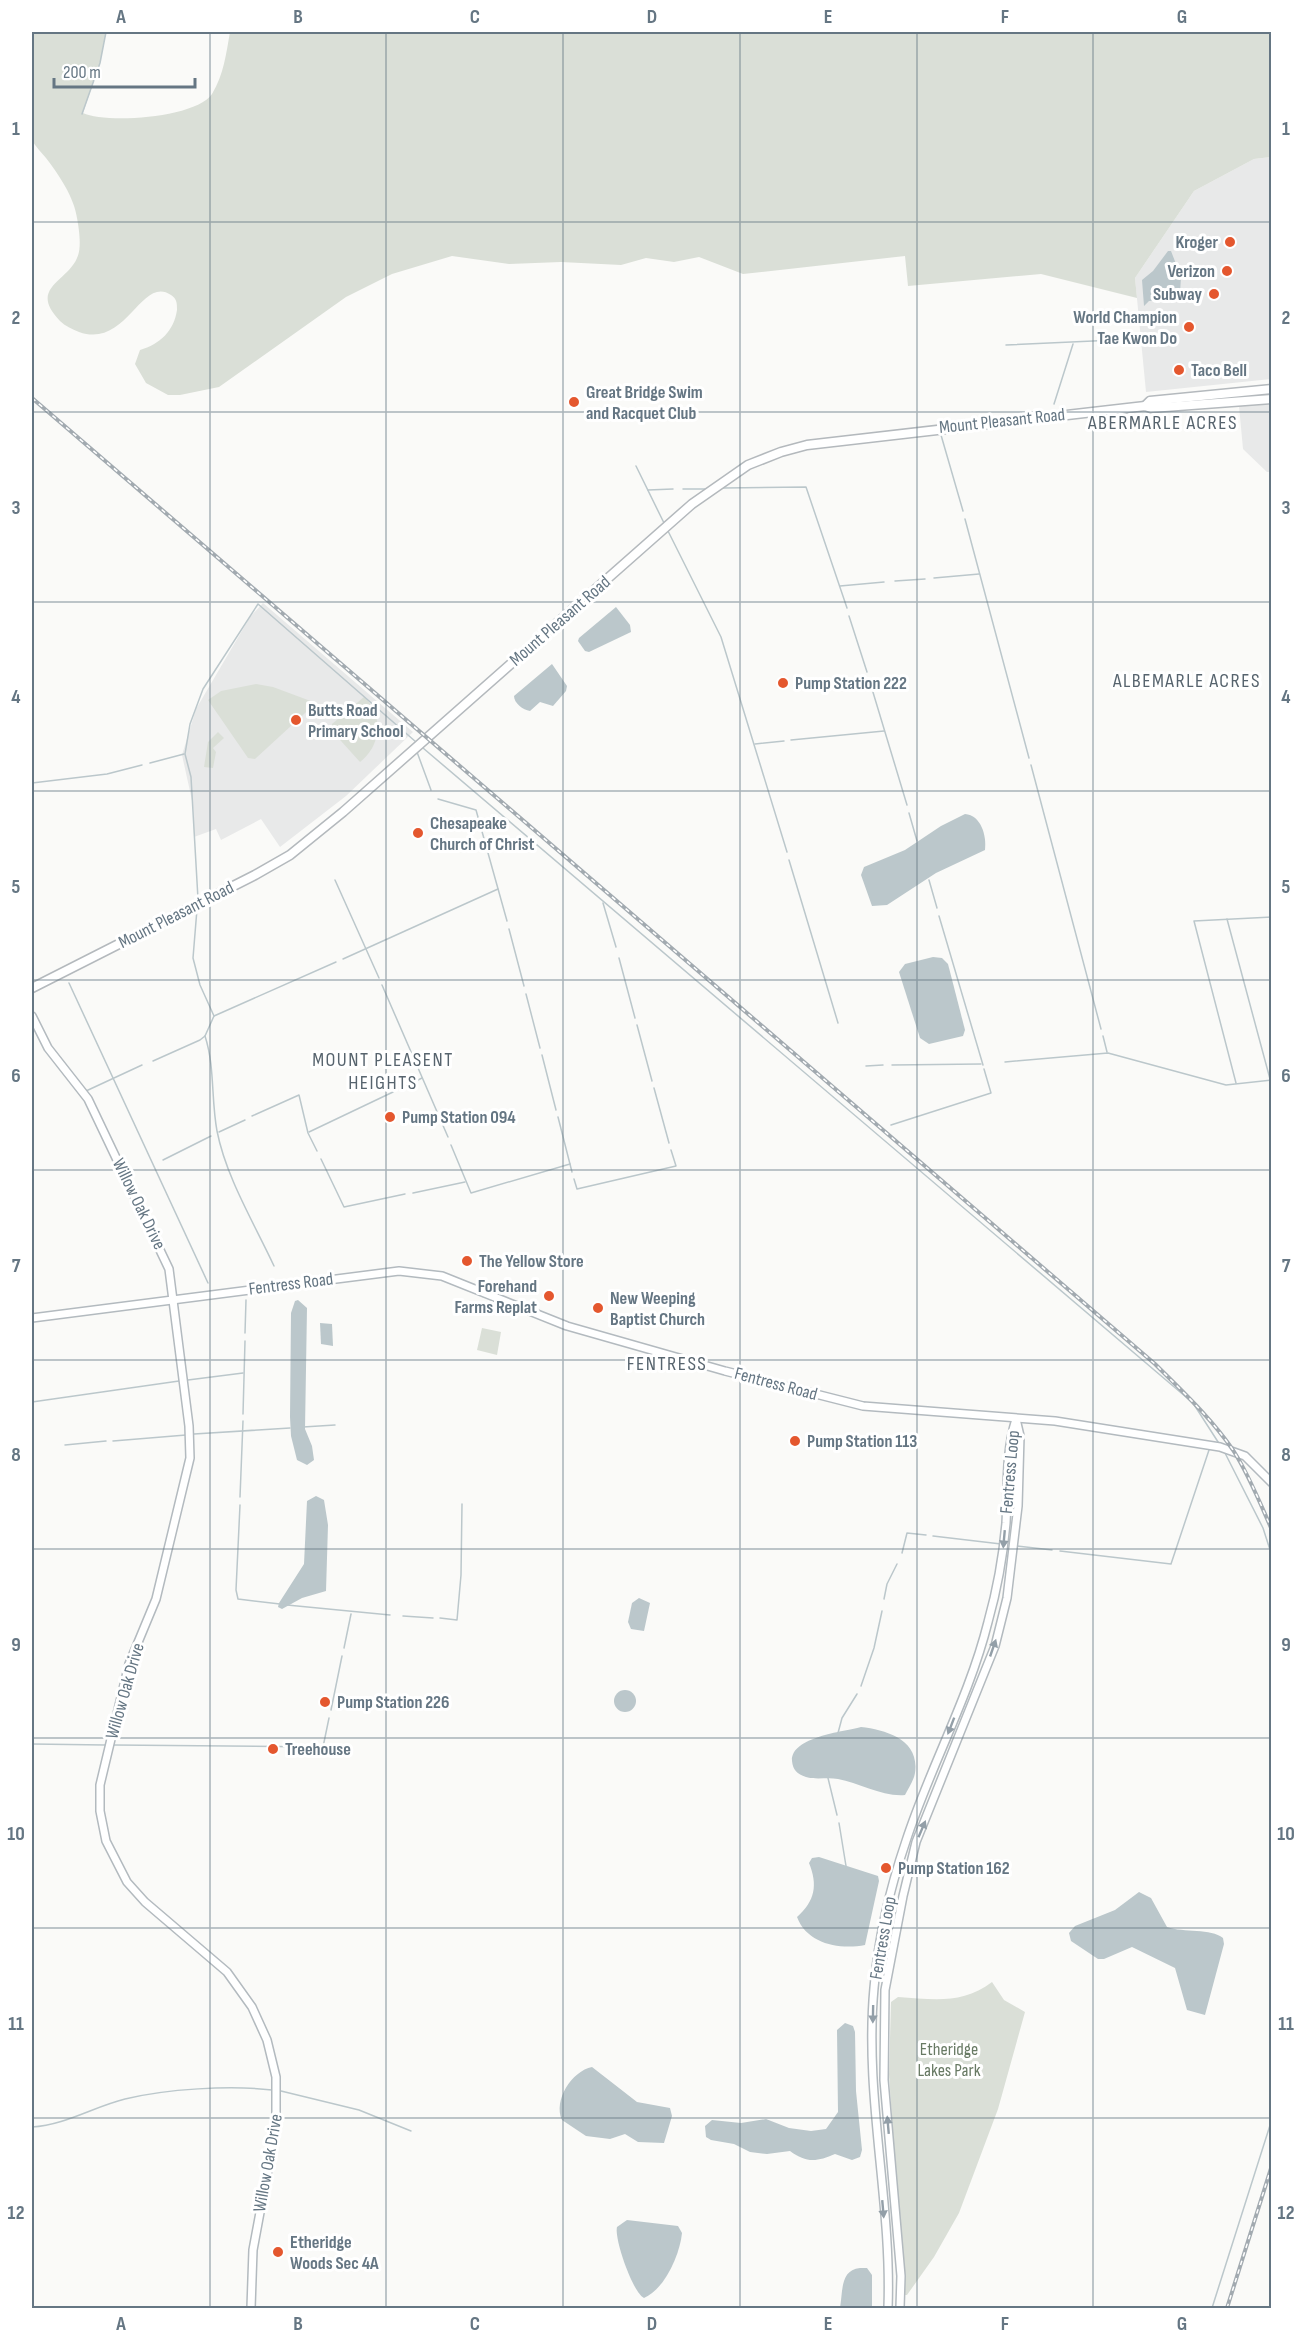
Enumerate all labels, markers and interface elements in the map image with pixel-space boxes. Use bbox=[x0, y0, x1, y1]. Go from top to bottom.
text: A bbox=[115, 5, 126, 29]
text: B bbox=[293, 5, 303, 29]
text: C bbox=[470, 5, 480, 29]
text: D bbox=[647, 5, 657, 29]
text: E bbox=[824, 5, 832, 29]
text: F bbox=[1001, 5, 1009, 29]
text: G bbox=[1177, 5, 1187, 29]
scale bar bbox=[54, 51, 195, 89]
text: 200 m bbox=[63, 62, 101, 83]
text: 1 bbox=[12, 117, 20, 141]
text: 1 bbox=[1282, 117, 1290, 141]
place label: Kroger bbox=[1175, 232, 1218, 253]
marker: Kroger bbox=[1223, 235, 1237, 249]
place label: Verizon bbox=[1167, 261, 1215, 282]
marker: Verizon bbox=[1220, 264, 1234, 278]
place label: Subway bbox=[1153, 284, 1202, 305]
marker: Subway bbox=[1207, 287, 1221, 301]
text: 2 bbox=[12, 306, 20, 330]
text: 2 bbox=[1282, 306, 1290, 330]
place label: World Champion Tae Kwon Do bbox=[1073, 307, 1177, 349]
marker: World Champion Tae Kwon Do bbox=[1182, 320, 1196, 334]
place label: Taco Bell bbox=[1191, 360, 1247, 381]
marker: Taco Bell bbox=[1172, 363, 1186, 377]
place label: Great Bridge Swim and Racquet Club bbox=[586, 382, 703, 424]
marker: Great Bridge Swim and Racquet Club bbox=[567, 395, 581, 409]
street label: Mount Pleasant Road bbox=[938, 404, 1066, 438]
district label: ABERMARLE ACRES bbox=[1087, 411, 1238, 435]
text: 3 bbox=[12, 496, 21, 520]
text: 3 bbox=[1282, 496, 1291, 520]
street label: Mount Pleasant Road bbox=[505, 572, 615, 670]
district label: ALBEMARLE ACRES bbox=[1112, 669, 1261, 693]
place label: Pump Station 222 bbox=[795, 673, 907, 694]
marker: Pump Station 222 bbox=[776, 676, 790, 690]
text: 4 bbox=[11, 685, 21, 709]
text: 4 bbox=[1281, 685, 1291, 709]
place label: Butts Road Primary School bbox=[308, 700, 404, 742]
marker: Butts Road Primary School bbox=[289, 713, 303, 727]
place label: Chesapeake Church of Christ bbox=[430, 813, 534, 855]
marker: Chesapeake Church of Christ bbox=[411, 826, 425, 840]
text: 5 bbox=[12, 875, 21, 899]
text: 5 bbox=[1282, 875, 1291, 899]
street label: Mount Pleasant Road bbox=[115, 877, 237, 953]
district label: MOUNT PLEASENT HEIGHTS bbox=[312, 1048, 454, 1095]
text: 6 bbox=[11, 1064, 21, 1088]
text: 6 bbox=[1281, 1064, 1291, 1088]
place label: Pump Station 094 bbox=[402, 1107, 516, 1128]
marker: Pump Station 094 bbox=[383, 1110, 397, 1124]
street label: Willow Oak Drive bbox=[108, 1155, 170, 1253]
place label: The Yellow Store bbox=[479, 1251, 584, 1272]
text: 7 bbox=[12, 1254, 21, 1278]
marker: The Yellow Store bbox=[460, 1254, 474, 1268]
text: 7 bbox=[1282, 1254, 1291, 1278]
street label: Fentress Road bbox=[248, 1268, 334, 1300]
place label: Forehand Farms Replat bbox=[454, 1276, 537, 1318]
place label: New Weeping Baptist Church bbox=[610, 1288, 705, 1330]
marker: Forehand Farms Replat bbox=[542, 1289, 556, 1303]
marker: New Weeping Baptist Church bbox=[591, 1301, 605, 1315]
district label: FENTRESS bbox=[627, 1352, 707, 1376]
street label: Fentress Road bbox=[732, 1363, 820, 1405]
street label: Fentress Loop bbox=[996, 1429, 1024, 1515]
place label: Pump Station 113 bbox=[807, 1431, 917, 1452]
marker: Pump Station 113 bbox=[788, 1434, 802, 1448]
text: 8 bbox=[11, 1443, 21, 1467]
text: 8 bbox=[1281, 1443, 1291, 1467]
one-way arrow bbox=[999, 1530, 1009, 1549]
text: 9 bbox=[11, 1633, 21, 1657]
text: 9 bbox=[1281, 1633, 1291, 1657]
one-way arrow bbox=[989, 1639, 999, 1657]
street label: Willow Oak Drive bbox=[101, 1641, 149, 1741]
place label: Pump Station 226 bbox=[337, 1692, 449, 1713]
marker: Pump Station 226 bbox=[318, 1695, 332, 1709]
one-way arrow bbox=[946, 1717, 955, 1735]
place label: Treehouse bbox=[285, 1739, 351, 1760]
marker: Treehouse bbox=[266, 1742, 280, 1756]
one-way arrow bbox=[917, 1820, 927, 1838]
text: 10 bbox=[7, 1822, 25, 1846]
text: 10 bbox=[1277, 1822, 1295, 1846]
place label: Pump Station 162 bbox=[898, 1858, 1010, 1879]
marker: Pump Station 162 bbox=[879, 1861, 893, 1875]
street label: Fentress Loop bbox=[865, 1895, 901, 1981]
one-way arrow bbox=[869, 2004, 878, 2023]
text: 11 bbox=[8, 2012, 24, 2036]
text: 11 bbox=[1278, 2012, 1294, 2036]
park label: Etheridge Lakes Park bbox=[917, 2039, 981, 2081]
street label: Willow Oak Drive bbox=[249, 2112, 287, 2214]
one-way arrow bbox=[883, 2115, 893, 2134]
one-way arrow bbox=[878, 2199, 888, 2218]
text: 12 bbox=[8, 2201, 24, 2225]
text: 12 bbox=[1278, 2201, 1294, 2225]
place label: Etheridge Woods Sec 4A bbox=[290, 2232, 379, 2274]
marker: Etheridge Woods Sec 4A bbox=[271, 2245, 285, 2259]
text: A bbox=[115, 2312, 126, 2336]
text: B bbox=[293, 2312, 303, 2336]
text: C bbox=[470, 2312, 480, 2336]
text: D bbox=[647, 2312, 657, 2336]
text: E bbox=[824, 2312, 832, 2336]
text: F bbox=[1001, 2312, 1009, 2336]
text: G bbox=[1177, 2312, 1187, 2336]

